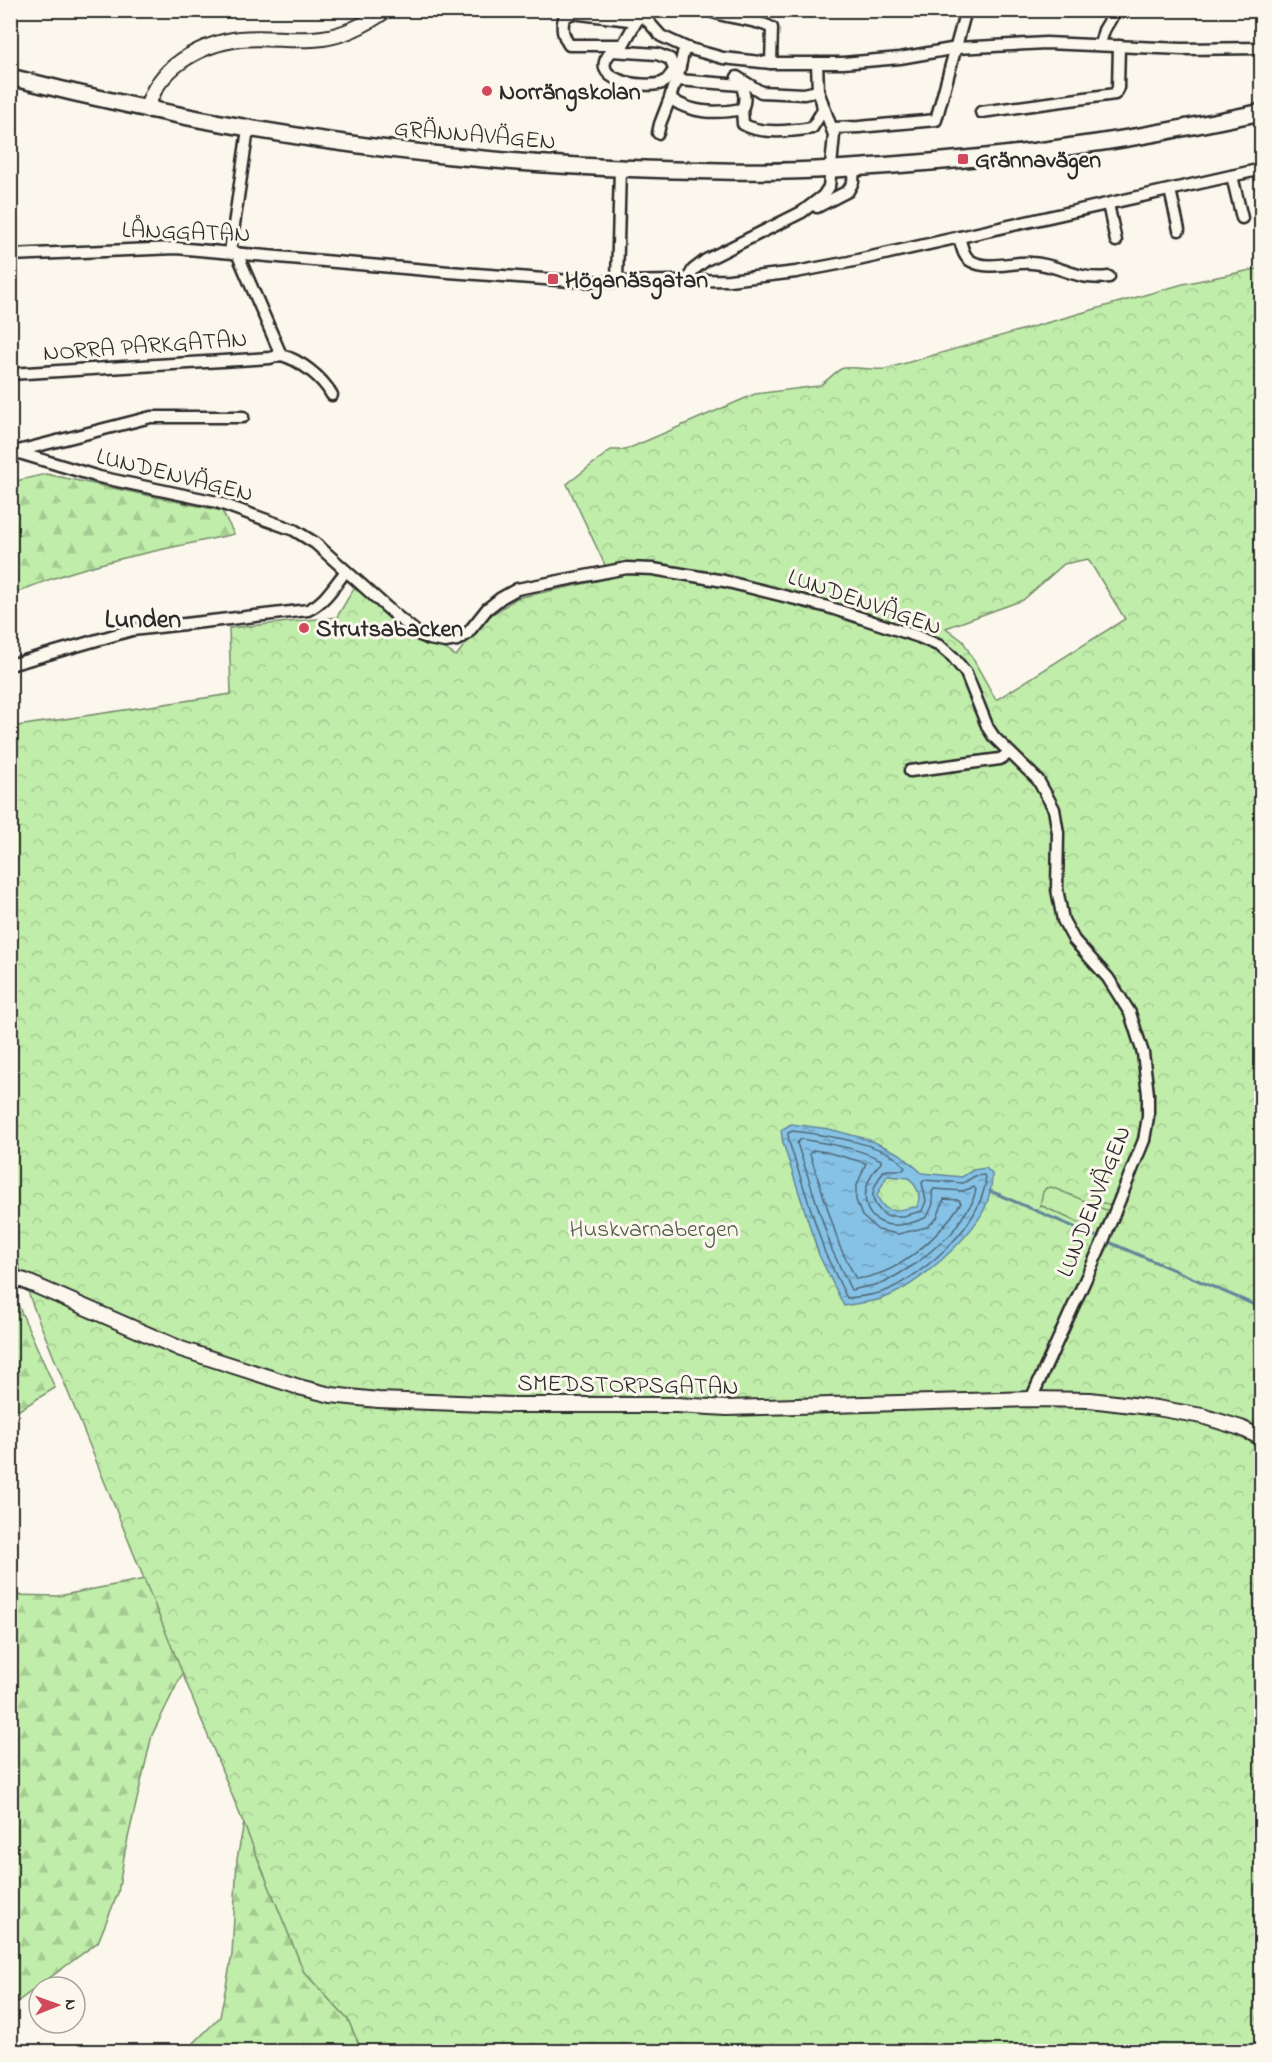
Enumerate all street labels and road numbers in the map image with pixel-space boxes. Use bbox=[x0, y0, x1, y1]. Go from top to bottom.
street label: GRÄNNAVÄGEN bbox=[392, 112, 557, 161]
street label: LÅNGGATAN bbox=[121, 214, 251, 253]
street label: NORRA PARKGATAN bbox=[42, 323, 248, 372]
street label: LUNDENVÄGEN bbox=[92, 440, 256, 513]
street label: LUNDENVÄGEN bbox=[783, 561, 946, 646]
street label: LUNDENVÄGEN bbox=[1049, 1121, 1142, 1283]
street label: SMEDSTORPSGATAN bbox=[517, 1367, 739, 1406]

